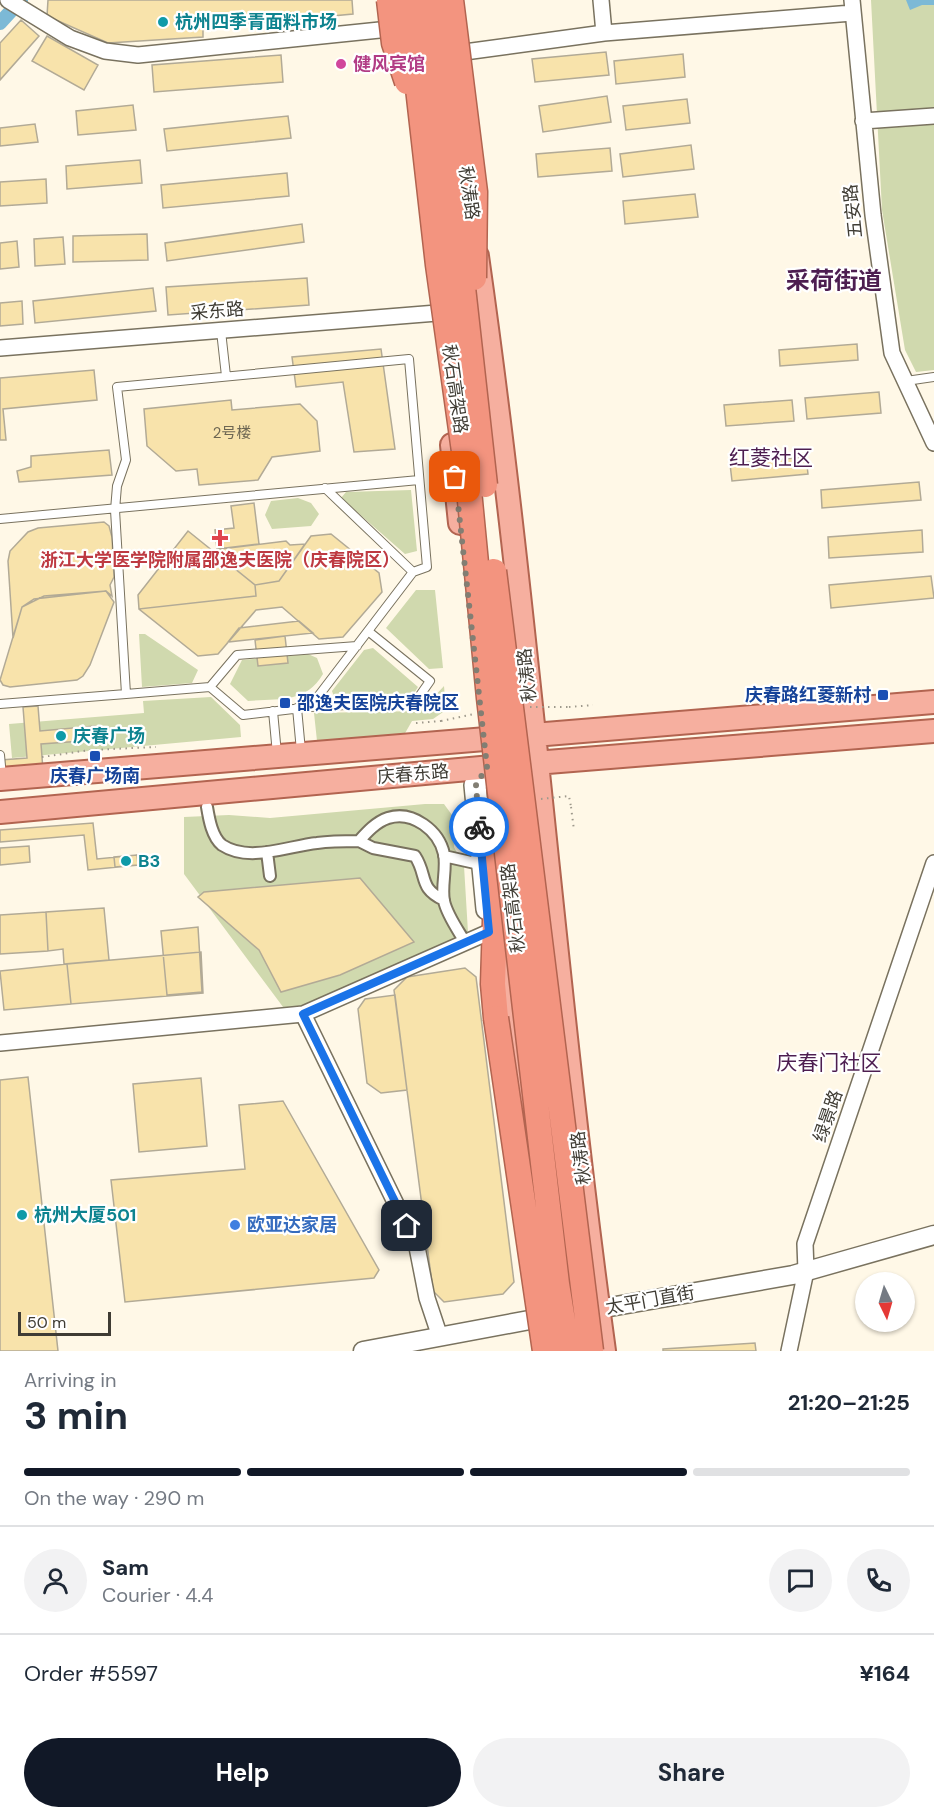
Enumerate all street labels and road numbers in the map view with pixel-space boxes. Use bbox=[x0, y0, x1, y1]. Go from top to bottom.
street label: 秋涛路 bbox=[453, 165, 485, 221]
street label: 五安路 bbox=[838, 183, 868, 239]
street label: 采东路 bbox=[189, 297, 245, 325]
street label: 秋石高架路 bbox=[437, 343, 473, 435]
street label: 秋涛路 bbox=[512, 647, 542, 703]
street label: 庆春东路 bbox=[376, 759, 450, 789]
street label: 秋石高架路 bbox=[496, 862, 530, 954]
street label: 绿景路 bbox=[808, 1087, 848, 1145]
street label: 秋涛路 bbox=[566, 1130, 596, 1186]
street label: 太平门直街 bbox=[604, 1280, 696, 1320]

